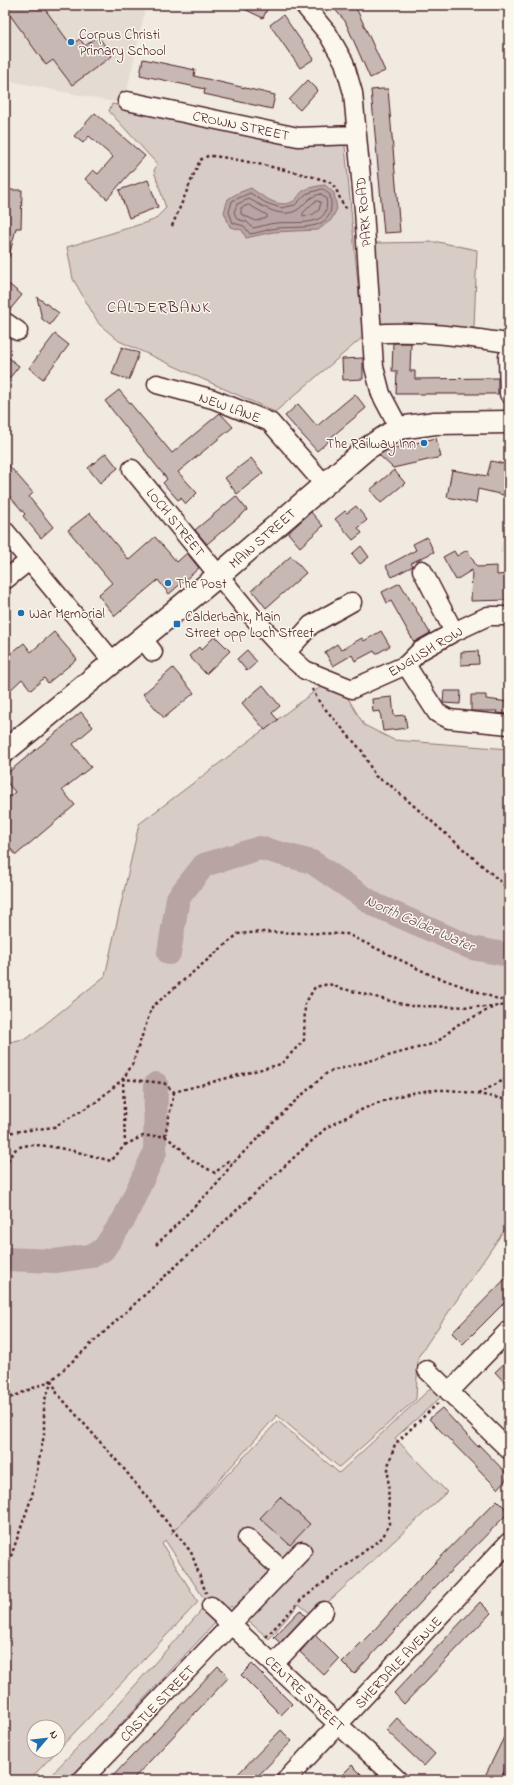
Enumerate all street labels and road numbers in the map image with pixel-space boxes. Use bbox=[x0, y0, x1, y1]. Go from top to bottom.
street label: CROWN STREET bbox=[190, 106, 291, 147]
street label: PARK ROAD bbox=[351, 176, 378, 248]
street label: NEW LANE bbox=[196, 388, 263, 429]
street label: LOCH STREET bbox=[140, 484, 209, 562]
street label: MAIN STREET bbox=[225, 504, 301, 574]
street label: ENGLISH ROW bbox=[384, 622, 467, 683]
street label: SHERDALE AVENUE bbox=[351, 1612, 448, 1714]
street label: CENTRE STREET bbox=[259, 1651, 349, 1737]
street label: CASTLE STREET bbox=[116, 1661, 200, 1747]

